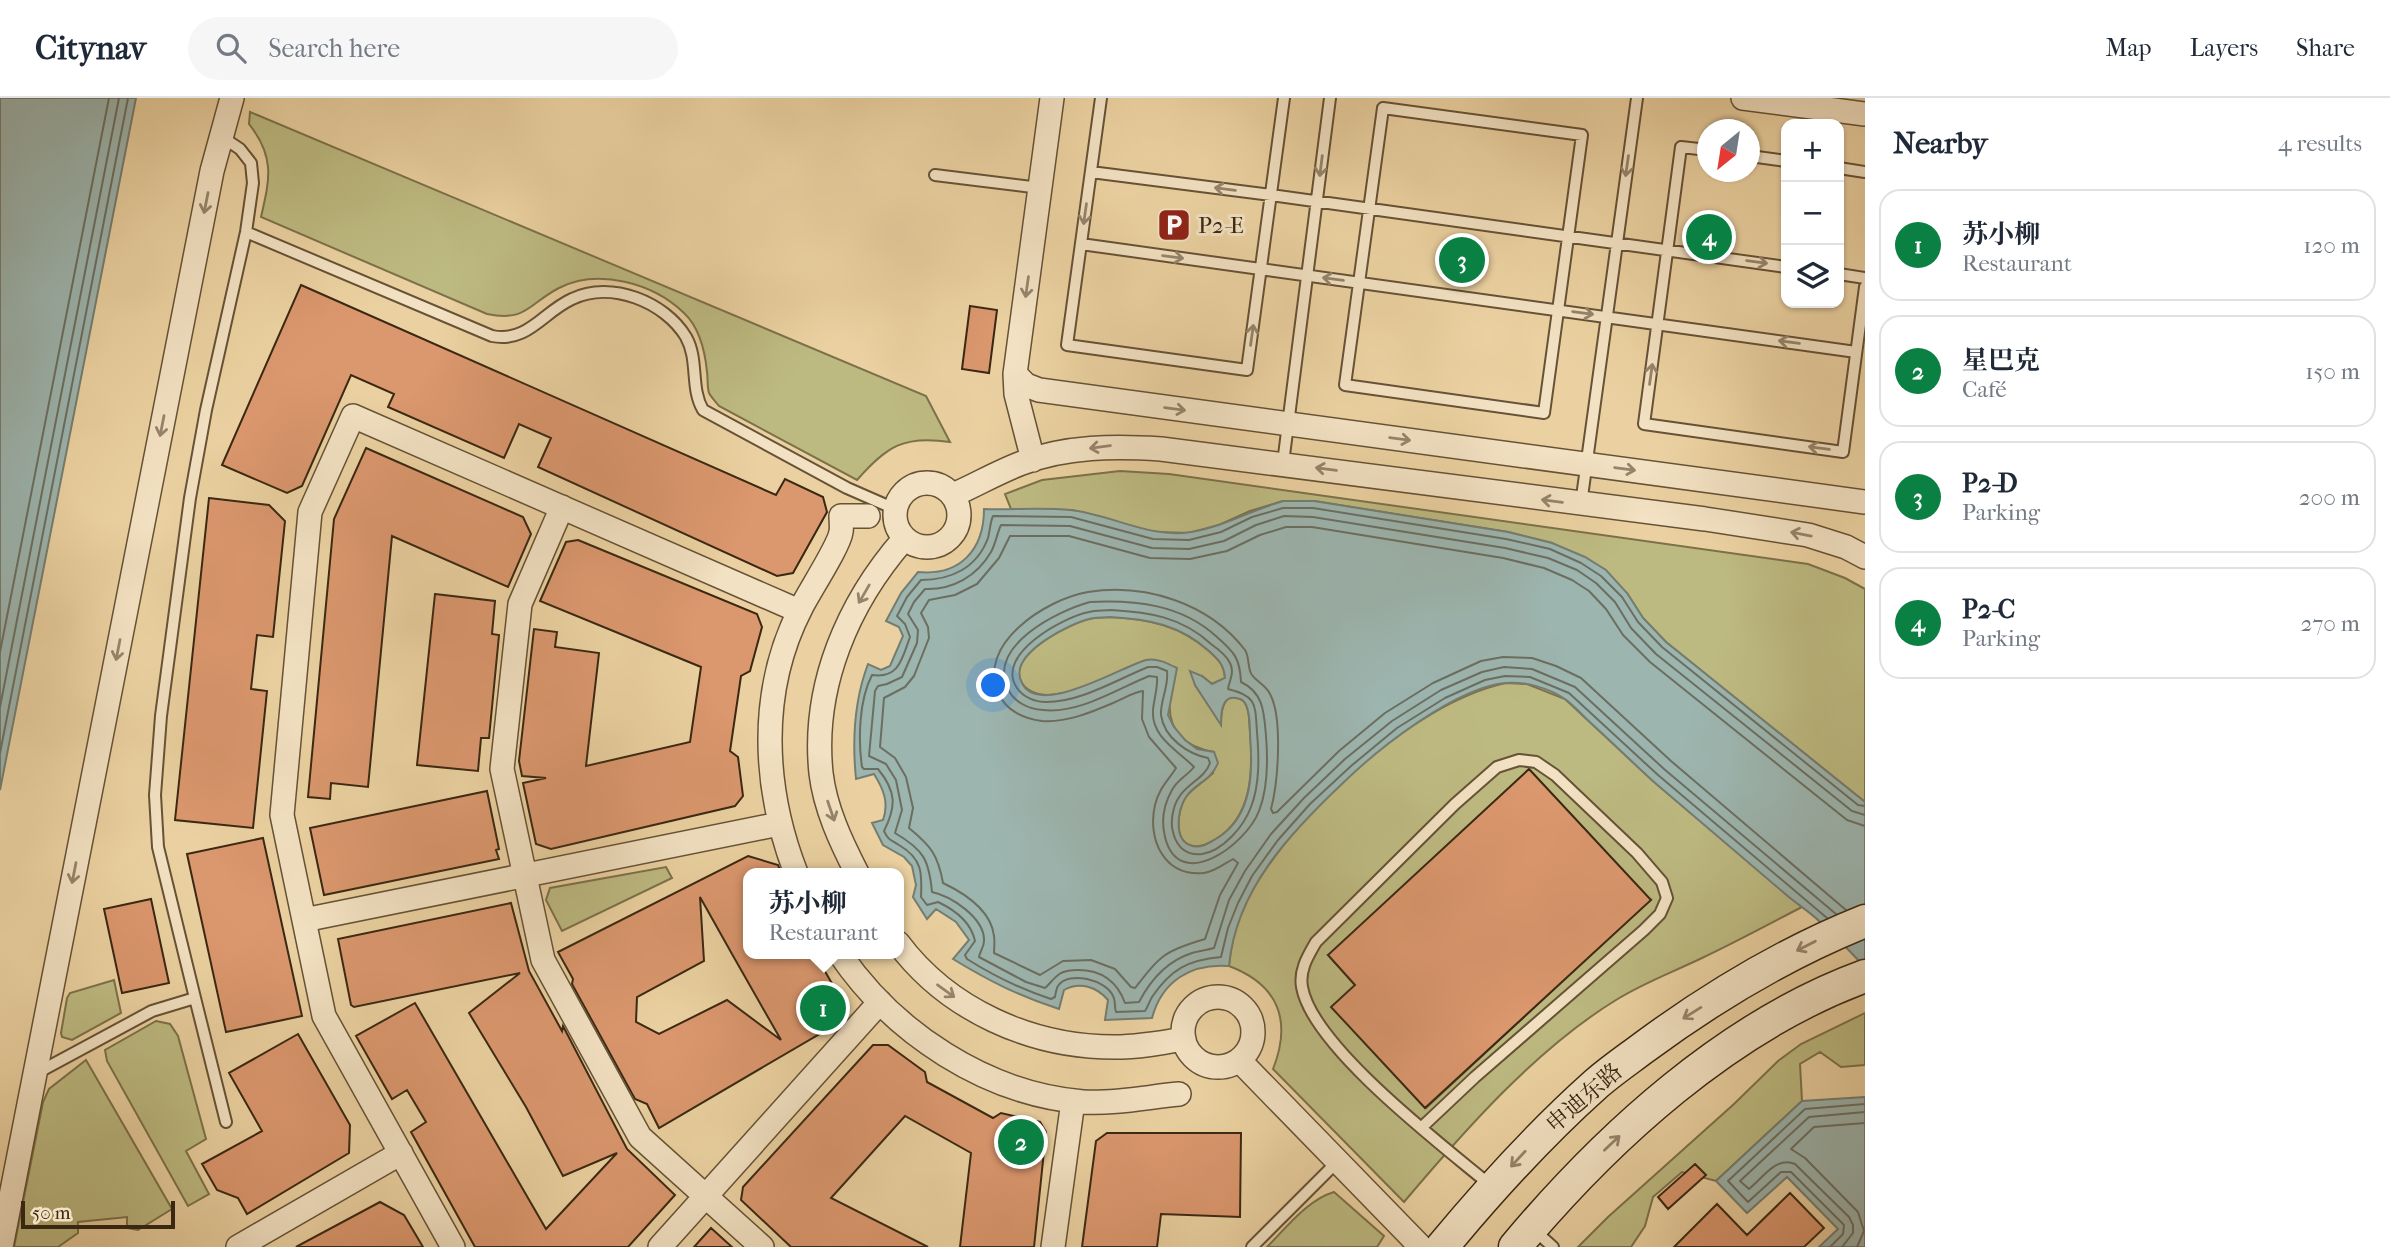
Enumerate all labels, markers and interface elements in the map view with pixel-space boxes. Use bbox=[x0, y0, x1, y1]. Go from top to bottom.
search box bbox=[188, 17, 678, 80]
text: Citynav bbox=[35, 29, 146, 68]
icon: search bbox=[212, 29, 250, 67]
text: Search here bbox=[268, 33, 400, 64]
text: Map bbox=[2106, 34, 2152, 62]
text: Layers bbox=[2190, 34, 2258, 62]
text: Share bbox=[2296, 34, 2355, 62]
north arrow bbox=[1697, 119, 1760, 182]
map controls bbox=[1781, 119, 1844, 308]
button: + bbox=[1781, 119, 1844, 182]
text: Nearby bbox=[1893, 126, 1988, 161]
text: 4 results bbox=[2278, 130, 2362, 157]
one-way arrow bbox=[1315, 154, 1328, 177]
one-way arrow bbox=[1621, 154, 1634, 176]
button: − bbox=[1781, 182, 1844, 245]
one-way arrow bbox=[1214, 183, 1237, 196]
one-way arrow bbox=[198, 191, 212, 214]
one-way arrow bbox=[1078, 202, 1091, 225]
parking icon: P2-E bbox=[1155, 206, 1193, 244]
pin: 4 bbox=[1686, 211, 1732, 263]
place label: P2-E bbox=[1198, 212, 1244, 239]
text: 苏小柳 bbox=[1962, 219, 2040, 250]
text: 1 bbox=[1914, 232, 1922, 259]
text: 120 m bbox=[2303, 232, 2360, 259]
pin: 3 bbox=[1439, 234, 1485, 286]
button: layers bbox=[1781, 245, 1844, 308]
one-way arrow bbox=[1161, 250, 1183, 263]
text: Restaurant bbox=[1962, 250, 2072, 277]
one-way arrow bbox=[1745, 256, 1768, 269]
one-way arrow bbox=[1322, 272, 1345, 285]
one-way arrow bbox=[1020, 275, 1033, 298]
one-way arrow bbox=[1571, 306, 1593, 319]
one-way arrow bbox=[1245, 324, 1258, 347]
one-way arrow bbox=[1778, 336, 1801, 349]
text: 星巴克 bbox=[1962, 345, 2040, 376]
text: 2 bbox=[1912, 358, 1924, 385]
text: 150 m bbox=[2305, 358, 2360, 385]
one-way arrow bbox=[1644, 363, 1657, 385]
text: Café bbox=[1962, 376, 2007, 403]
one-way arrow bbox=[1163, 402, 1185, 415]
one-way arrow bbox=[155, 414, 168, 437]
one-way arrow bbox=[1388, 433, 1411, 446]
one-way arrow bbox=[1089, 441, 1112, 454]
one-way arrow bbox=[1808, 442, 1830, 455]
one-way arrow bbox=[1315, 462, 1338, 475]
one-way arrow bbox=[1614, 463, 1636, 476]
text: P2-D bbox=[1962, 468, 2018, 499]
text: 3 bbox=[1913, 484, 1923, 511]
text: 200 m bbox=[2299, 484, 2360, 511]
one-way arrow bbox=[1541, 494, 1563, 507]
text: Parking bbox=[1962, 499, 2040, 526]
one-way arrow bbox=[1790, 527, 1813, 540]
one-way arrow bbox=[857, 583, 871, 603]
text: P2-C bbox=[1962, 594, 2015, 625]
text: 4 bbox=[1911, 610, 1925, 637]
text: 270 m bbox=[2300, 610, 2360, 637]
text: Parking bbox=[1962, 625, 2040, 652]
one-way arrow bbox=[111, 638, 125, 661]
your location bbox=[976, 668, 1010, 702]
one-way arrow bbox=[826, 800, 838, 822]
one-way arrow bbox=[67, 861, 81, 884]
popup bbox=[743, 868, 904, 959]
text: 苏小柳 bbox=[769, 888, 847, 919]
text: Restaurant bbox=[769, 919, 878, 946]
one-way arrow bbox=[1796, 940, 1817, 954]
pin: 1 bbox=[800, 982, 846, 1034]
one-way arrow bbox=[936, 983, 955, 998]
one-way arrow bbox=[1683, 1006, 1702, 1021]
street label: 申迪东路 bbox=[1540, 1058, 1628, 1138]
pin: 2 bbox=[998, 1116, 1044, 1168]
one-way arrow bbox=[1603, 1135, 1620, 1152]
one-way arrow bbox=[1510, 1150, 1527, 1167]
scale bar bbox=[21, 1198, 175, 1230]
text: 50 m bbox=[32, 1202, 71, 1224]

